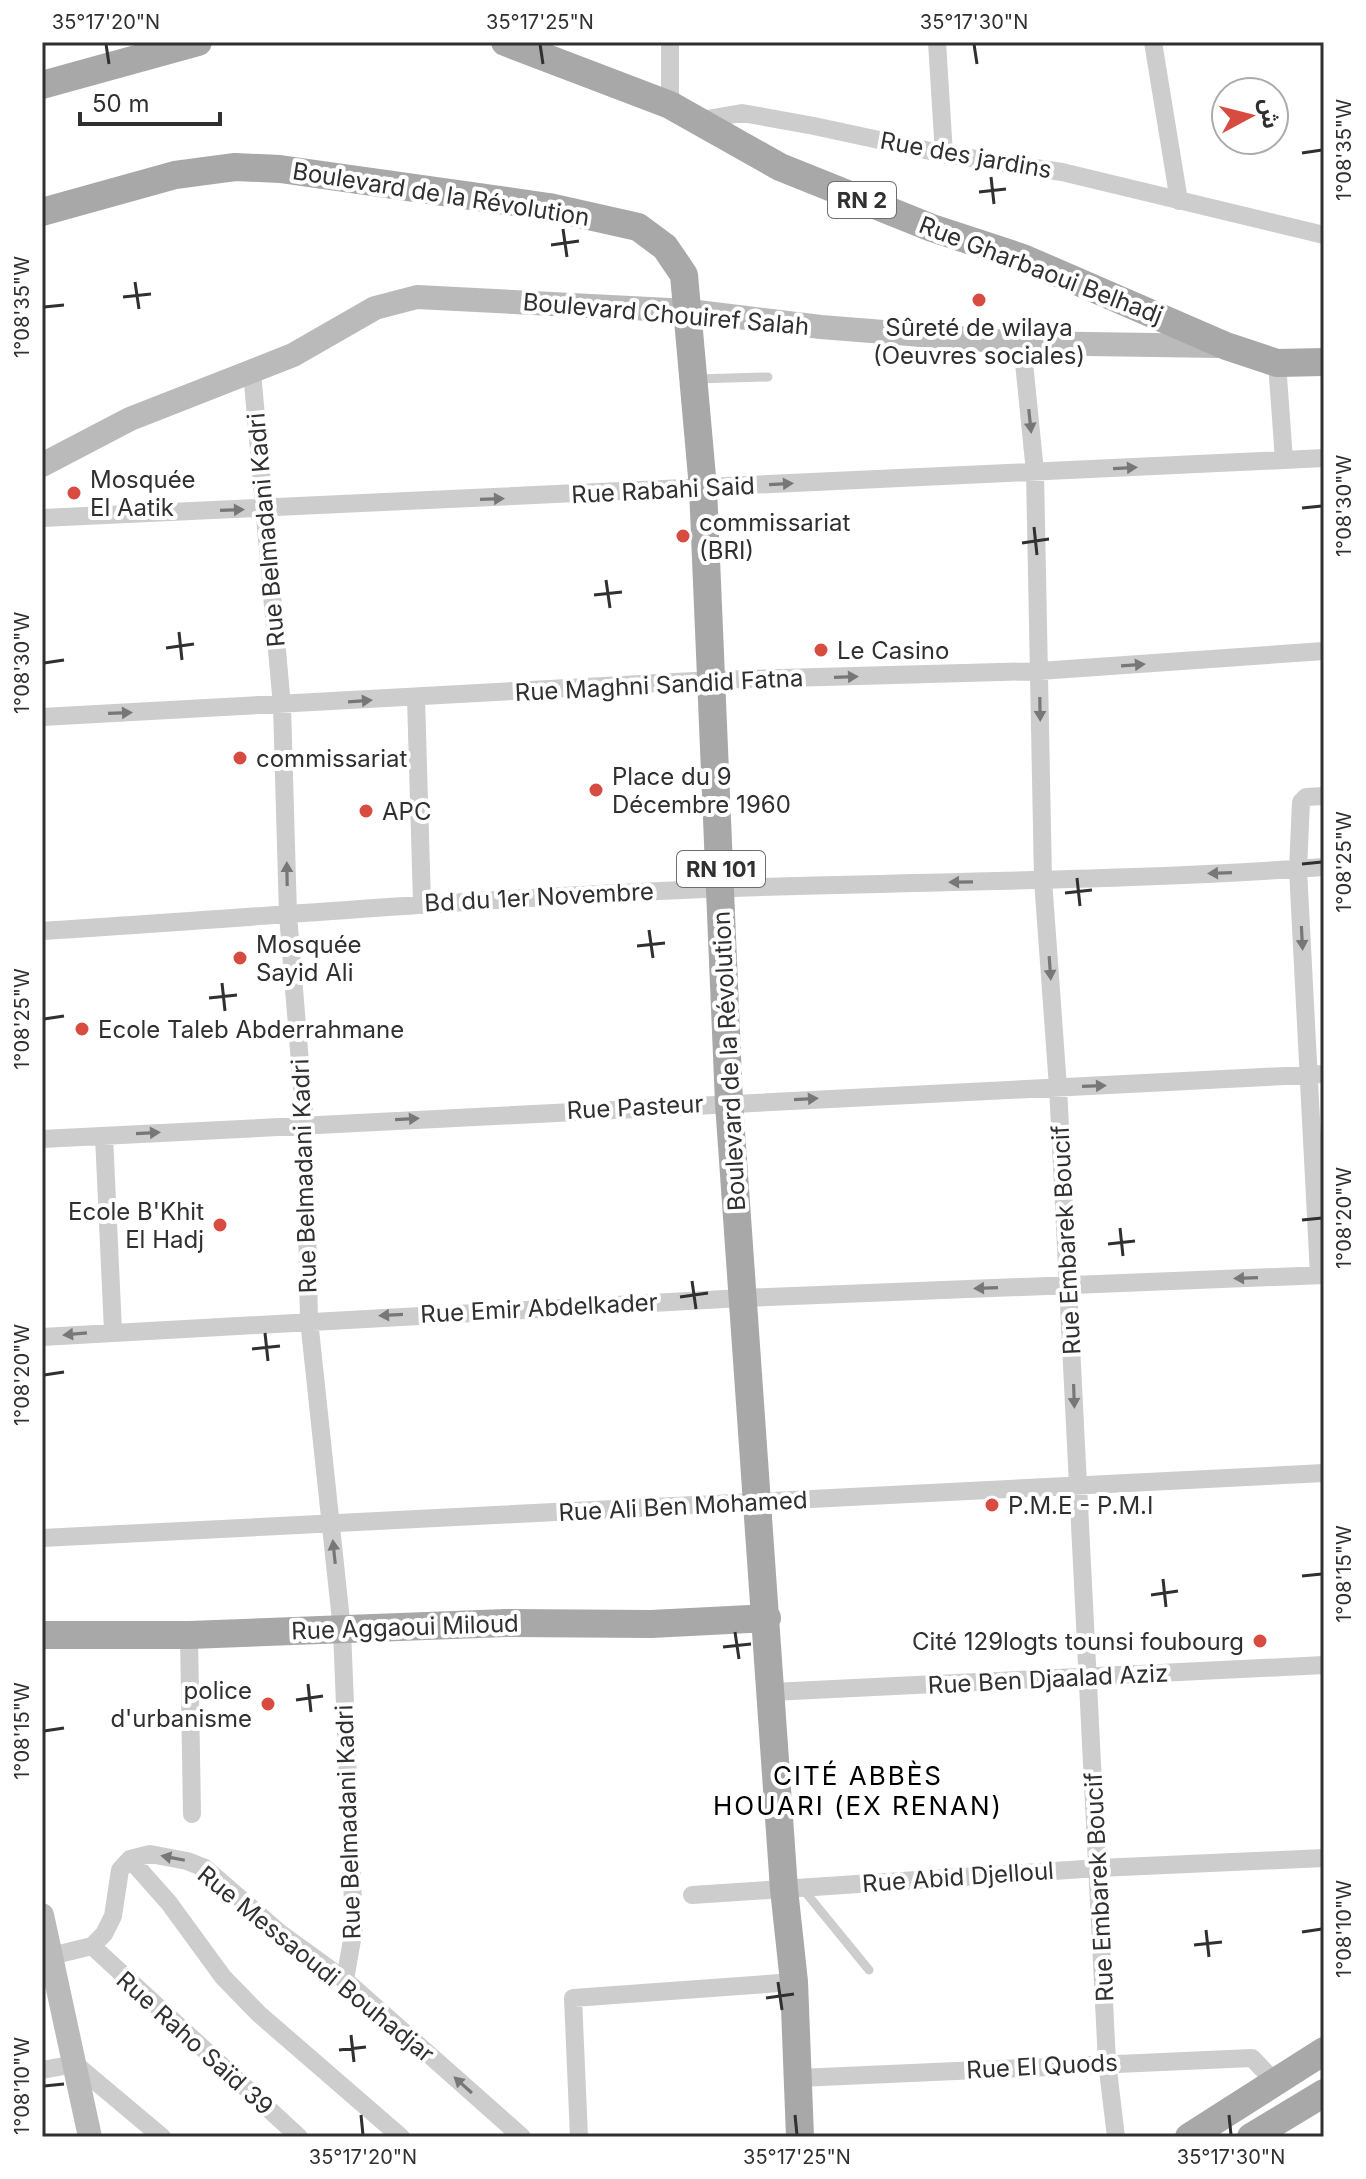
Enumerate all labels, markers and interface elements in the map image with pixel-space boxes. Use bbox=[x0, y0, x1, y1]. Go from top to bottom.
text: 35°17'20"N bbox=[52, 10, 160, 34]
text: 35°17'25"N bbox=[486, 10, 594, 34]
text: 35°17'30"N bbox=[920, 10, 1028, 34]
scale bar bbox=[80, 76, 220, 126]
north arrow bbox=[1210, 76, 1290, 156]
text: 50 m bbox=[92, 89, 150, 118]
text: ش bbox=[1255, 97, 1285, 130]
text: 1°08'35"W bbox=[1332, 99, 1356, 201]
street label: Rue des jardins bbox=[878, 126, 1054, 184]
street label: Boulevard de la Révolution bbox=[290, 156, 592, 232]
road number: RN 2 bbox=[828, 182, 896, 218]
street label: Rue Gharbaoui Belhadj bbox=[915, 210, 1167, 330]
text: 1°08'35"W bbox=[10, 256, 34, 358]
street label: Boulevard Chouiref Salah bbox=[522, 287, 810, 341]
marker: Sûreté de wilaya (Oeuvres sociales) bbox=[970, 291, 988, 309]
place label: Sûreté de wilaya (Oeuvres sociales) bbox=[873, 313, 1085, 370]
one-way arrow bbox=[1023, 409, 1036, 434]
street label: Rue Belmadani Kadri bbox=[241, 412, 291, 648]
text: 1°08'30"W bbox=[1332, 455, 1356, 557]
one-way arrow bbox=[1113, 461, 1138, 474]
place label: Mosquée El Aatik bbox=[90, 465, 196, 522]
street label: Rue Rabahi Said bbox=[570, 471, 756, 509]
one-way arrow bbox=[769, 477, 794, 490]
marker: Mosquée El Aatik bbox=[65, 484, 83, 502]
one-way arrow bbox=[480, 493, 505, 506]
one-way arrow bbox=[220, 503, 245, 516]
place label: commissariat (BRI) bbox=[699, 508, 850, 565]
marker: commissariat (BRI) bbox=[674, 527, 692, 545]
text: 1°08'30"W bbox=[10, 612, 34, 714]
place label: Le Casino bbox=[837, 636, 949, 665]
marker: Le Casino bbox=[812, 641, 830, 659]
one-way arrow bbox=[1121, 658, 1146, 671]
street label: Rue Maghni Sandid Fatna bbox=[514, 663, 804, 707]
one-way arrow bbox=[834, 670, 859, 683]
one-way arrow bbox=[348, 694, 373, 707]
one-way arrow bbox=[1033, 697, 1046, 722]
one-way arrow bbox=[108, 707, 133, 720]
place label: commissariat bbox=[256, 744, 407, 773]
marker: commissariat bbox=[231, 749, 249, 767]
place label: Place du 9 Décembre 1960 bbox=[612, 762, 791, 819]
marker: Place du 9 Décembre 1960 bbox=[587, 781, 605, 799]
place label: APC bbox=[382, 797, 431, 826]
marker: APC bbox=[357, 802, 375, 820]
text: 1°08'25"W bbox=[1332, 811, 1356, 913]
road number: RN 101 bbox=[677, 851, 765, 887]
one-way arrow bbox=[280, 861, 293, 886]
one-way arrow bbox=[1207, 866, 1232, 879]
one-way arrow bbox=[948, 876, 973, 889]
street label: Bd du 1er Novembre bbox=[424, 877, 654, 917]
street label: Boulevard de la Révolution bbox=[707, 910, 751, 1212]
one-way arrow bbox=[1296, 926, 1309, 951]
place label: Mosquée Sayid Ali bbox=[256, 930, 362, 987]
marker: Mosquée Sayid Ali bbox=[231, 949, 249, 967]
one-way arrow bbox=[1044, 956, 1057, 981]
text: 1°08'25"W bbox=[10, 968, 34, 1070]
place label: Ecole Taleb Abderrahmane bbox=[98, 1015, 404, 1044]
marker: Ecole Taleb Abderrahmane bbox=[73, 1020, 91, 1038]
street label: Rue Belmadani Kadri bbox=[285, 1058, 323, 1294]
one-way arrow bbox=[1082, 1079, 1107, 1092]
street label: Rue Pasteur bbox=[566, 1089, 704, 1125]
one-way arrow bbox=[794, 1092, 819, 1105]
one-way arrow bbox=[395, 1112, 420, 1125]
street label: Rue Embarek Boucif bbox=[1046, 1125, 1086, 1355]
one-way arrow bbox=[136, 1126, 161, 1139]
text: 1°08'20"W bbox=[1332, 1167, 1356, 1269]
place label: Ecole B'Khit El Hadj bbox=[68, 1197, 204, 1254]
marker: Ecole B'Khit El Hadj bbox=[211, 1216, 229, 1234]
one-way arrow bbox=[1233, 1272, 1258, 1285]
one-way arrow bbox=[973, 1282, 998, 1295]
street label: Rue Emir Abdelkader bbox=[420, 1287, 658, 1329]
one-way arrow bbox=[378, 1309, 403, 1322]
text: 1°08'20"W bbox=[10, 1324, 34, 1426]
one-way arrow bbox=[62, 1328, 87, 1341]
one-way arrow bbox=[1067, 1384, 1080, 1409]
street label: Rue Ali Ben Mohamed bbox=[558, 1485, 808, 1527]
place label: P.M.E - P.M.I bbox=[1008, 1491, 1153, 1520]
marker: P.M.E - P.M.I bbox=[983, 1496, 1001, 1514]
text: 1°08'15"W bbox=[1332, 1525, 1356, 1623]
one-way arrow bbox=[327, 1539, 340, 1564]
street label: Rue Aggaoui Miloud bbox=[291, 1609, 519, 1645]
place label: Cité 129logts tounsi foubourg bbox=[912, 1627, 1244, 1656]
marker: Cité 129logts tounsi foubourg bbox=[1251, 1632, 1269, 1650]
street label: Rue Ben Djaalad Aziz bbox=[927, 1658, 1169, 1700]
place label: police d'urbanisme bbox=[110, 1676, 252, 1733]
text: 1°08'15"W bbox=[10, 1682, 34, 1780]
marker: police d'urbanisme bbox=[259, 1695, 277, 1713]
street label: Rue Belmadani Kadri bbox=[329, 1704, 367, 1940]
district label: CITÉ ABBÈS HOUARI (EX RENAN) bbox=[713, 1760, 1003, 1821]
street label: Rue Embarek Boucif bbox=[1079, 1772, 1119, 2002]
one-way arrow bbox=[160, 1851, 185, 1864]
street label: Rue Abid Djelloul bbox=[861, 1856, 1055, 1898]
street label: Rue Messaoudi Bouhadjar bbox=[192, 1860, 440, 2068]
text: 1°08'10"W bbox=[1332, 1880, 1356, 1978]
street label: Rue Raho Saïd 39 bbox=[111, 1965, 279, 2121]
text: 1°08'10"W bbox=[10, 2037, 34, 2135]
street label: Rue El Quods bbox=[966, 2048, 1118, 2084]
one-way arrow bbox=[454, 2077, 473, 2095]
text: 35°17'20"N bbox=[309, 2145, 417, 2169]
text: 35°17'25"N bbox=[743, 2145, 851, 2169]
text: 35°17'30"N bbox=[1177, 2145, 1285, 2169]

